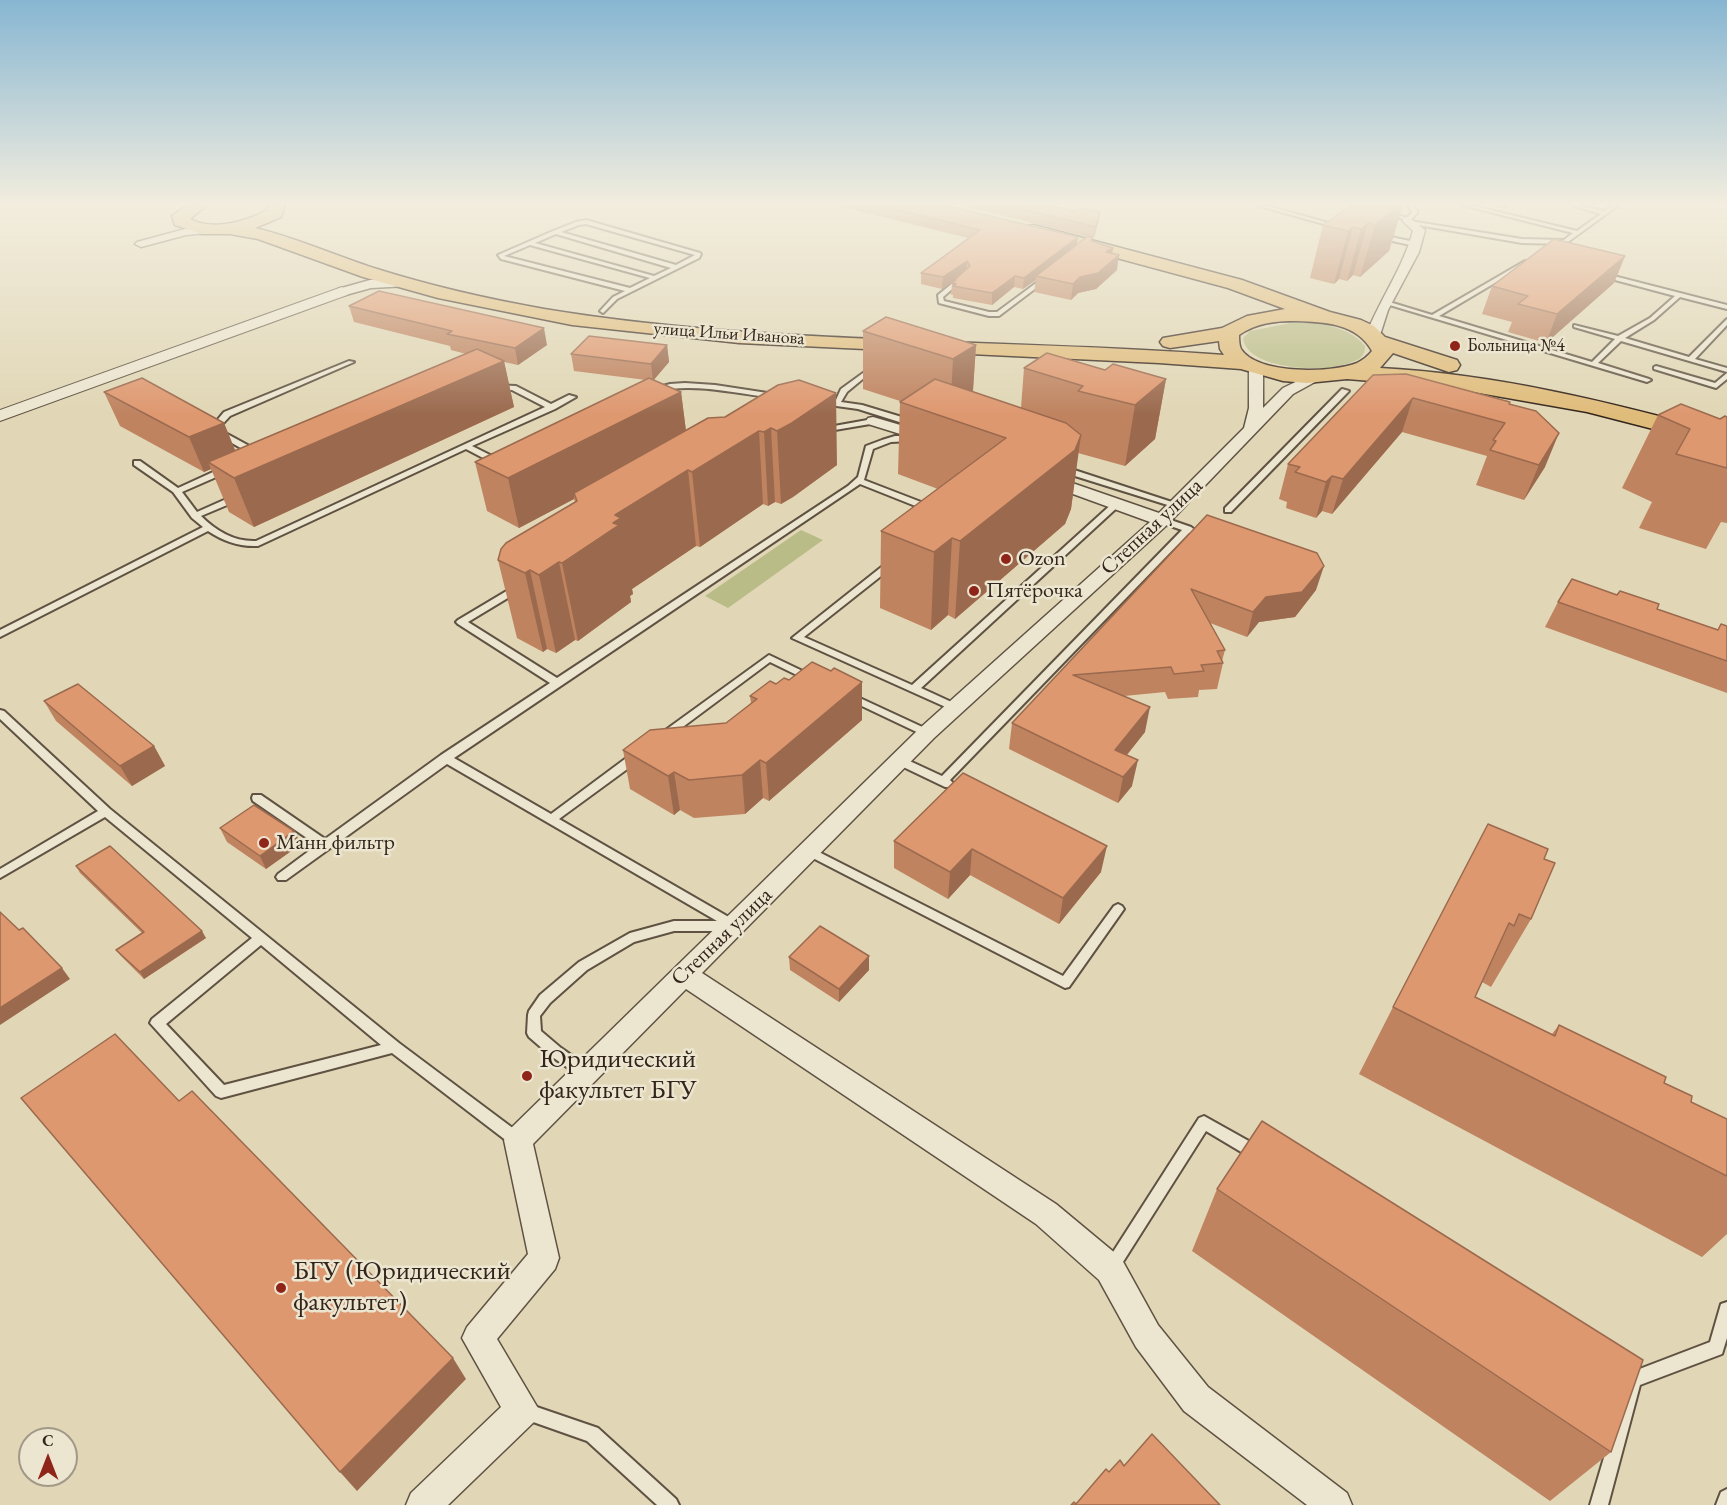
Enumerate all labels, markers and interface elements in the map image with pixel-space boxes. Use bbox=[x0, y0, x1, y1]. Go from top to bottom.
street label: улица Ильи Иванова bbox=[653, 318, 805, 350]
place label: Больница №4 bbox=[1467, 335, 1565, 357]
marker: Больница №4 bbox=[1448, 339, 1462, 353]
street label: Степная улица bbox=[1095, 473, 1209, 581]
place label: Ozon bbox=[1018, 546, 1066, 572]
marker: Ozon bbox=[999, 552, 1013, 566]
place label: Пятёрочка bbox=[986, 578, 1083, 604]
marker: Пятёрочка bbox=[967, 584, 981, 598]
place label: Манн фильтр bbox=[276, 830, 395, 856]
marker: Манн фильтр bbox=[257, 836, 271, 850]
street label: Степная улица bbox=[666, 882, 778, 992]
place label: Юридический факультет БГУ bbox=[539, 1044, 697, 1107]
marker: Юридический факультет БГУ bbox=[520, 1069, 534, 1083]
place label: БГУ (Юридический факультет) bbox=[293, 1256, 511, 1319]
marker: БГУ (Юридический факультет) bbox=[274, 1281, 288, 1295]
north arrow bbox=[18, 1427, 78, 1487]
text: С bbox=[42, 1430, 54, 1451]

